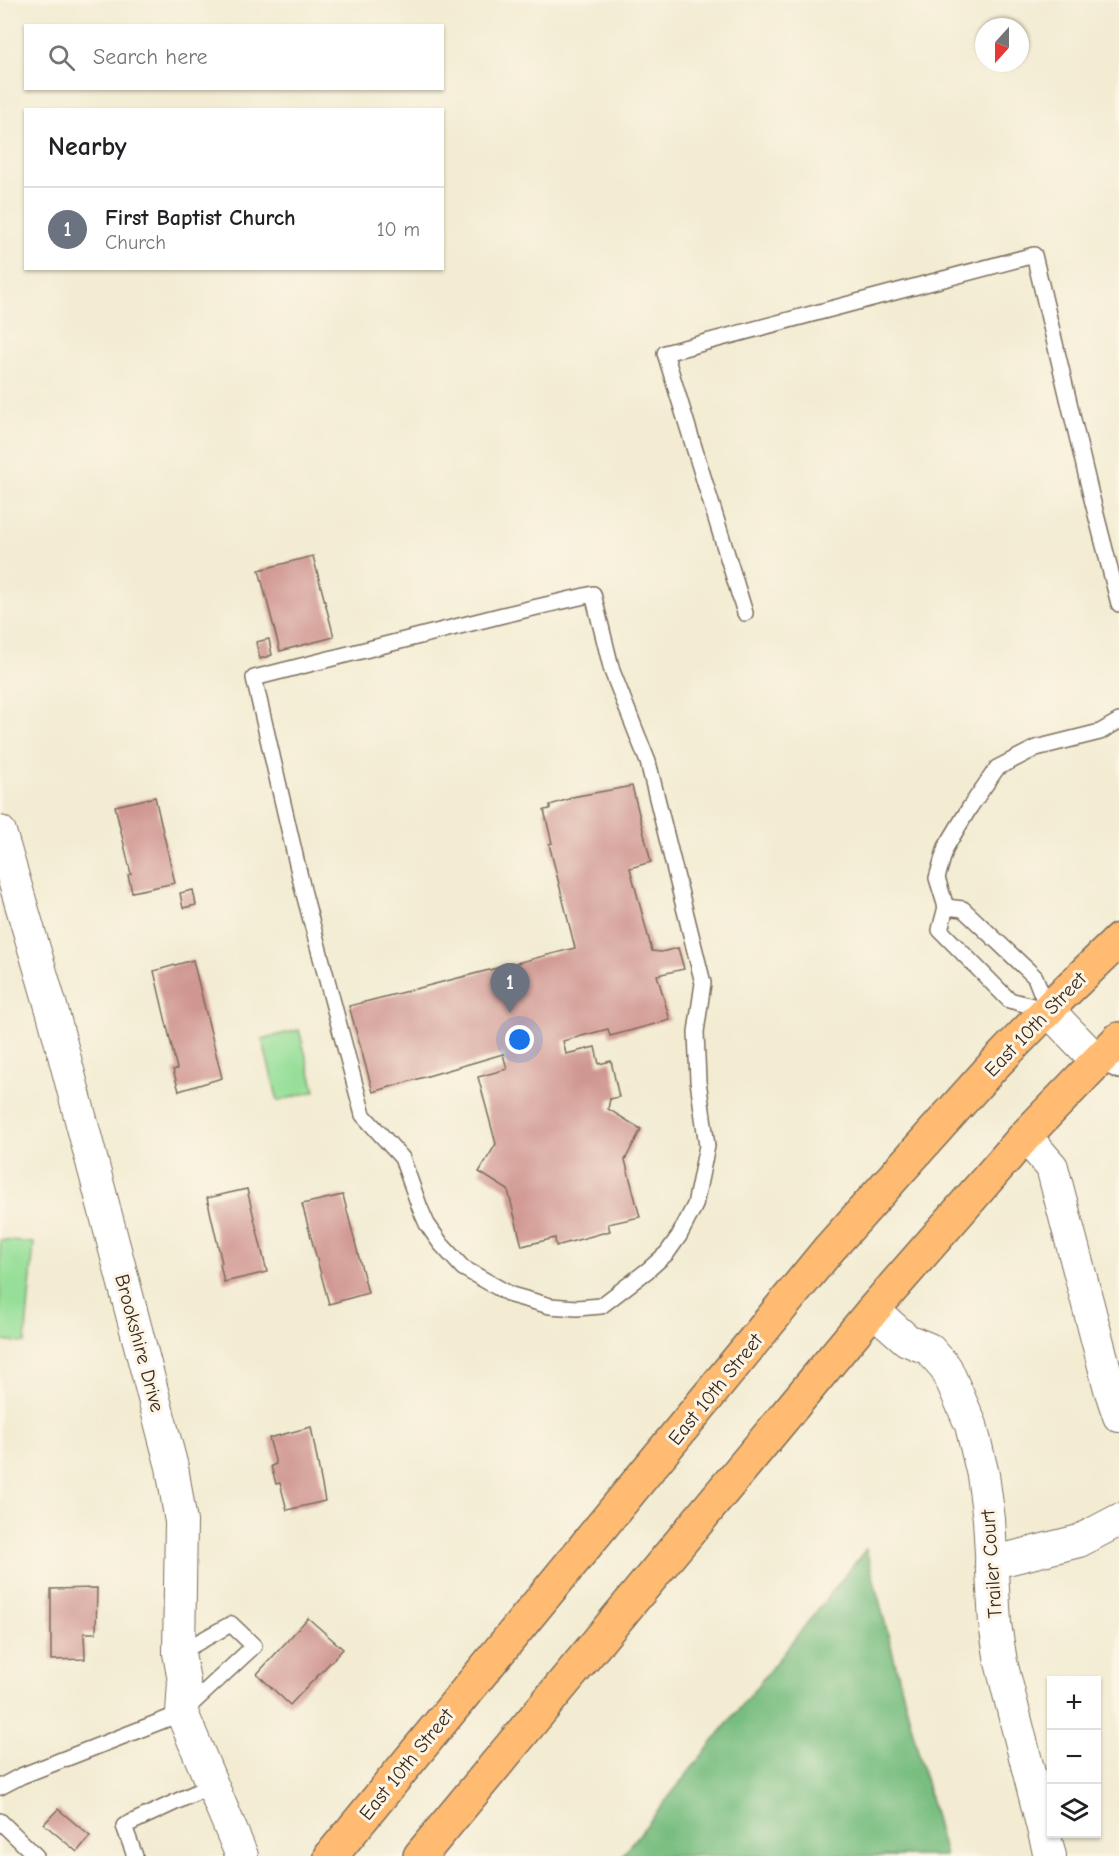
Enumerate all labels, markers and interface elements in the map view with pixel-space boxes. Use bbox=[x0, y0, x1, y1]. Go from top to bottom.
north arrow bbox=[975, 18, 1029, 72]
search box bbox=[24, 24, 444, 90]
icon: search bbox=[45, 41, 78, 74]
text: Search here bbox=[93, 44, 208, 70]
text: Nearby bbox=[48, 132, 127, 162]
text: First Baptist Church bbox=[105, 205, 296, 231]
text: 1 bbox=[64, 218, 71, 241]
text: 10 m bbox=[377, 218, 420, 241]
text: Church bbox=[105, 231, 166, 254]
pin: 1 bbox=[490, 964, 530, 1013]
street label: East 10th Street bbox=[980, 966, 1092, 1081]
your location bbox=[505, 1025, 534, 1054]
street label: Brookshire Drive bbox=[110, 1272, 169, 1415]
street label: East 10th Street bbox=[664, 1328, 768, 1450]
street label: Trailer Court bbox=[976, 1508, 1007, 1619]
map controls bbox=[1047, 1676, 1101, 1838]
button: + bbox=[1047, 1676, 1101, 1730]
street label: East 10th Street bbox=[355, 1703, 459, 1825]
button: − bbox=[1047, 1730, 1101, 1784]
button: layers bbox=[1047, 1784, 1101, 1838]

